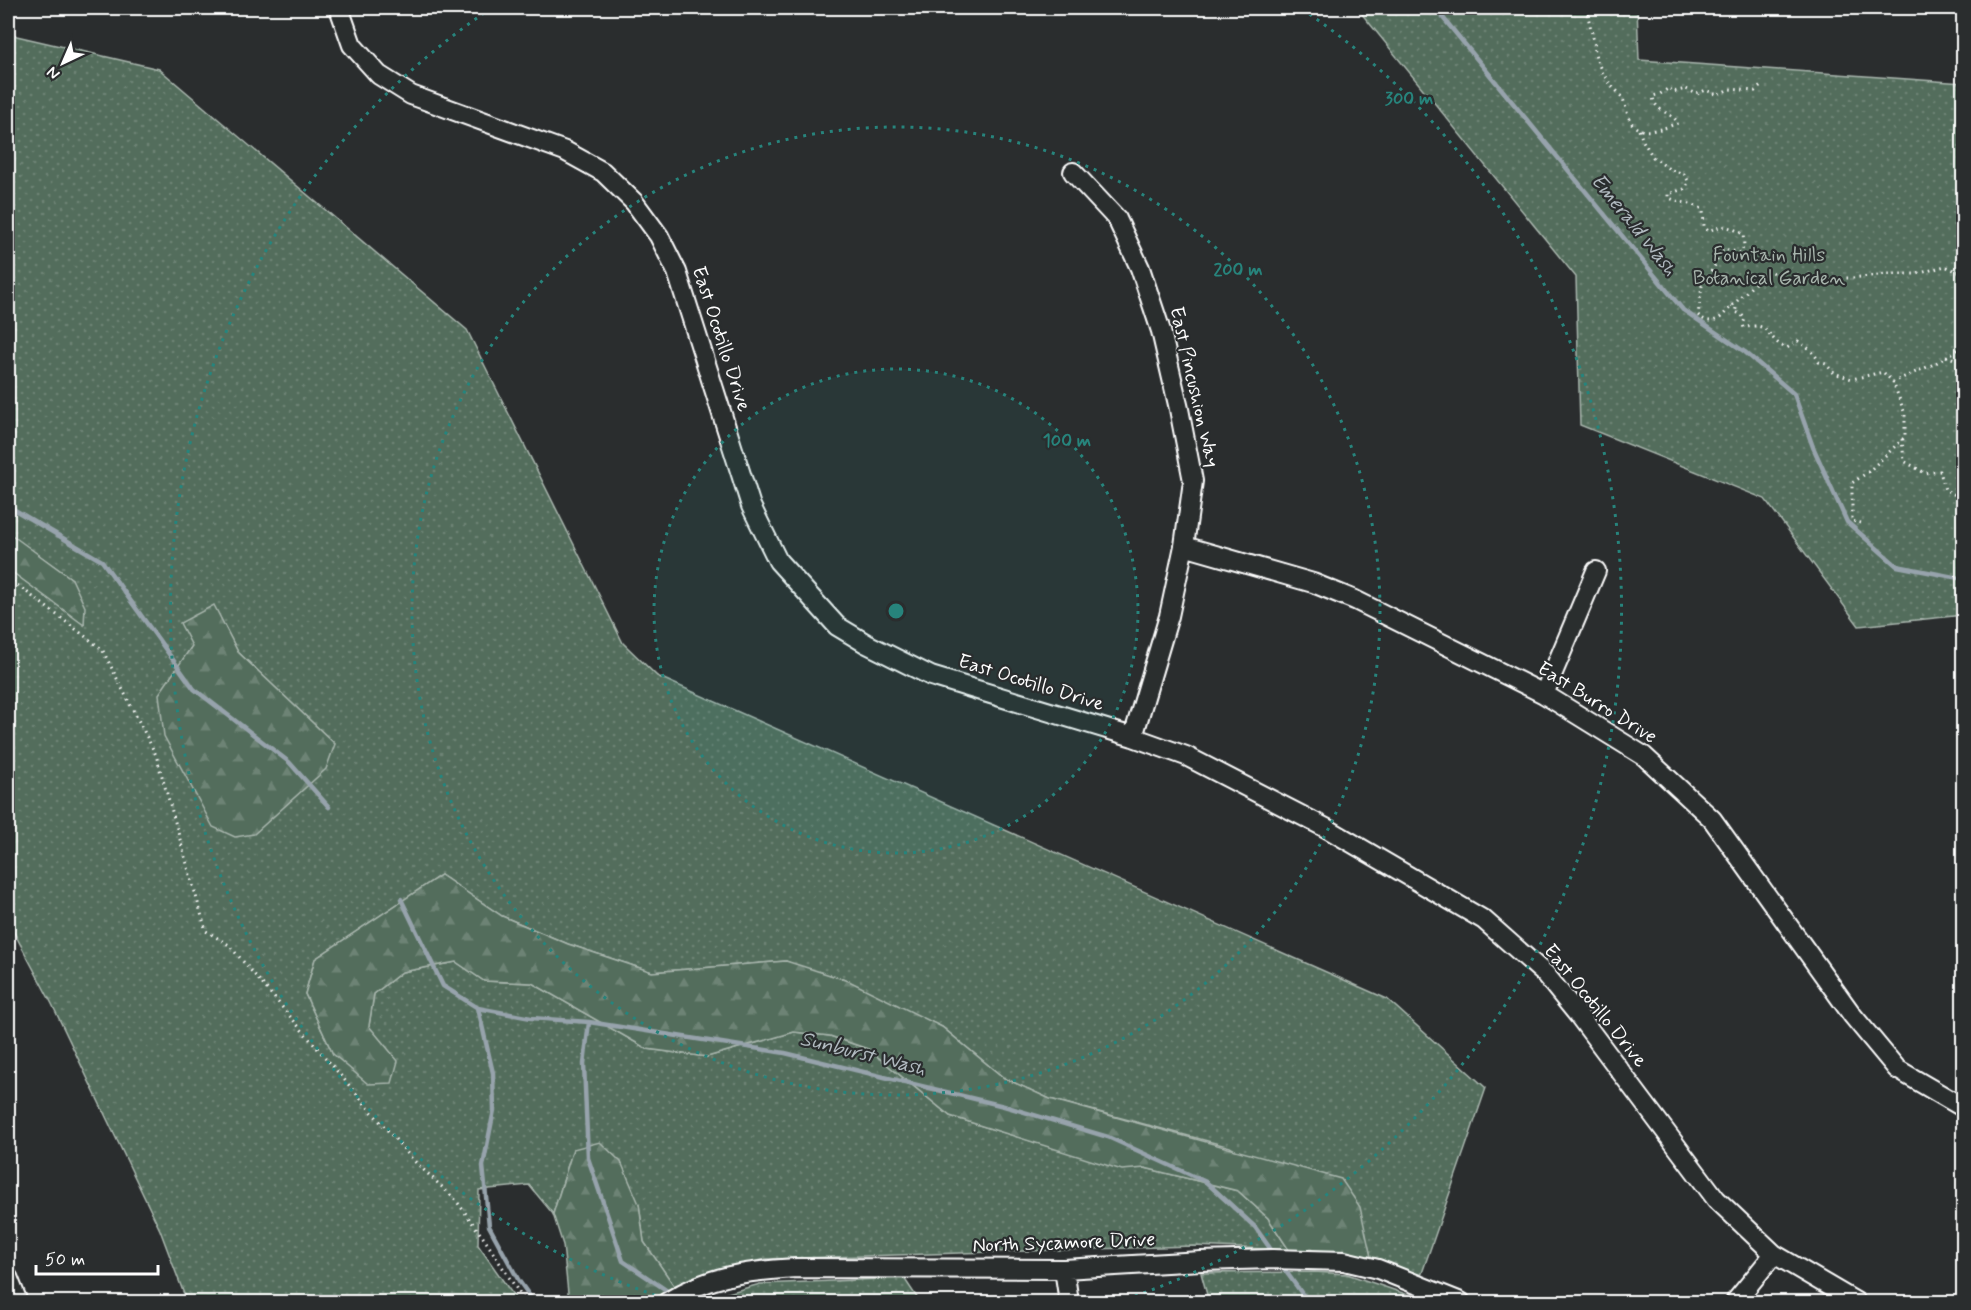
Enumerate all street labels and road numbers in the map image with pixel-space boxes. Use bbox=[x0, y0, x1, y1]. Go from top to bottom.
street label: East Ocotillo Drive bbox=[685, 263, 757, 415]
street label: East Pincushion Way bbox=[1162, 304, 1226, 470]
street label: East Ocotillo Drive bbox=[955, 648, 1107, 718]
street label: East Burro Drive bbox=[1532, 655, 1662, 751]
street label: East Ocotillo Drive bbox=[1537, 939, 1653, 1073]
street label: North Sycamore Drive bbox=[972, 1226, 1156, 1260]

